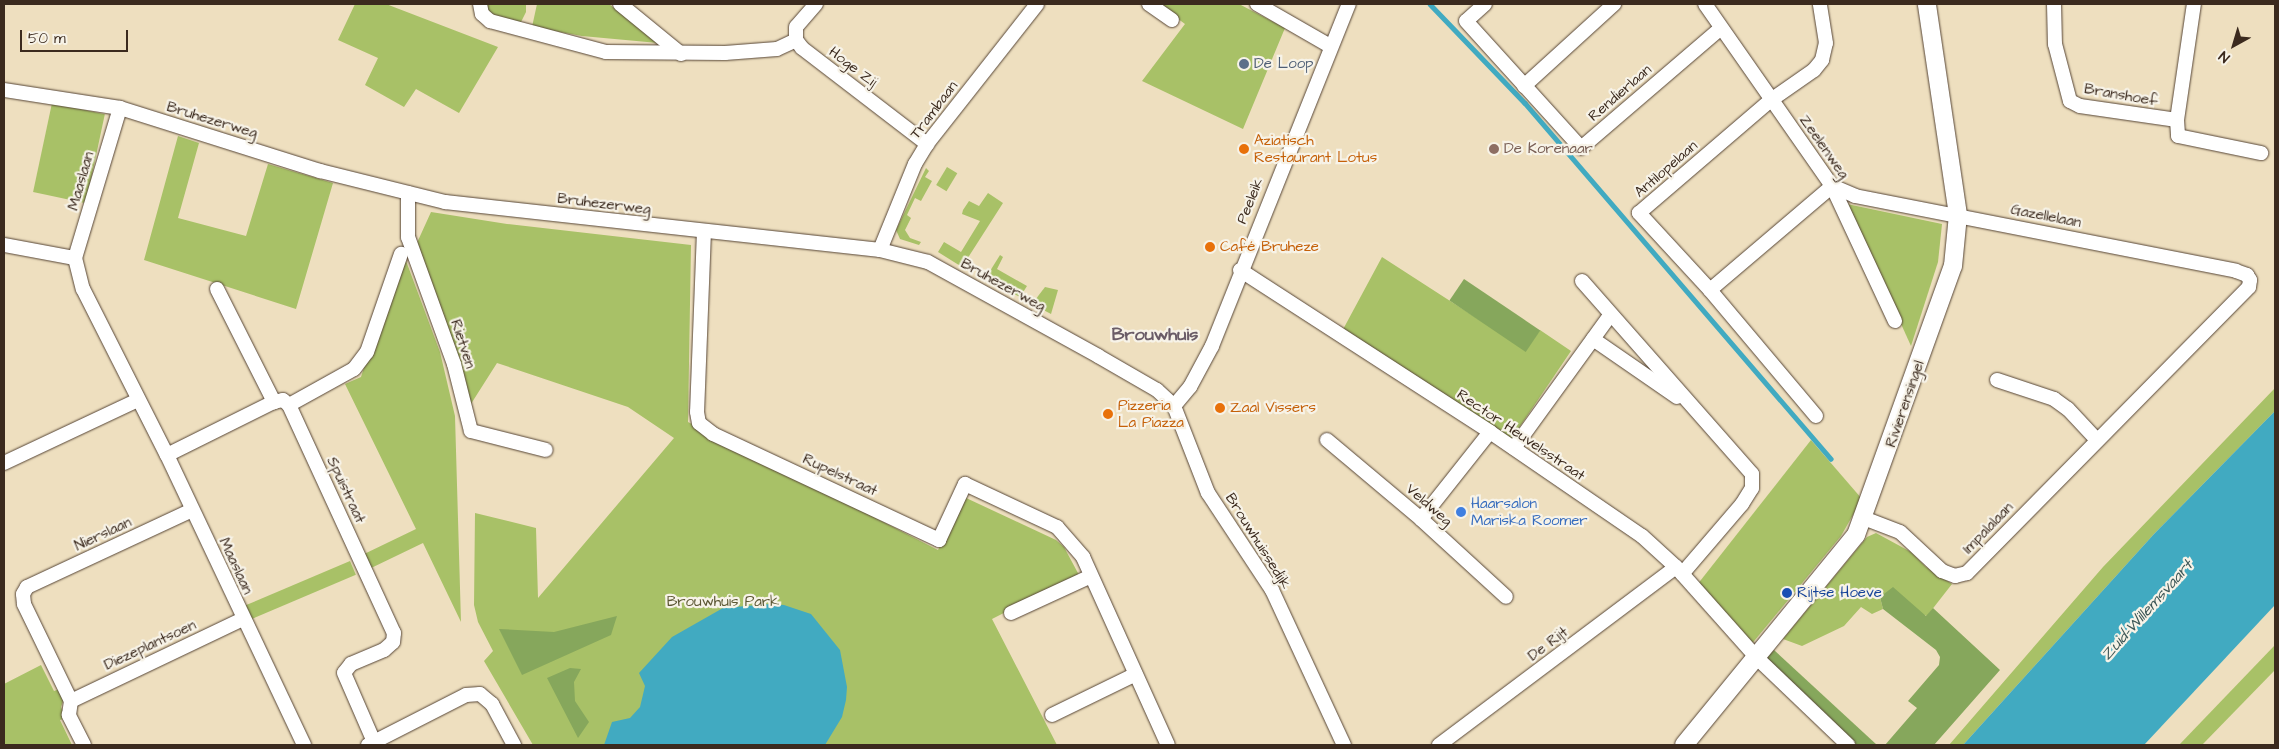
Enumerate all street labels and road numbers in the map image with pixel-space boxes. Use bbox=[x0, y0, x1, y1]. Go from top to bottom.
street label: Hoge Zij bbox=[825, 43, 881, 91]
street label: Rendierlaan bbox=[1585, 61, 1655, 125]
street label: Trambaan bbox=[906, 77, 962, 143]
street label: Branshoef bbox=[2083, 80, 2159, 110]
street label: Bruhezerweg bbox=[164, 98, 260, 142]
street label: Zeelenweg bbox=[1795, 112, 1853, 182]
street label: Antilopelaan bbox=[1631, 137, 1701, 201]
street label: Maaslaan bbox=[64, 150, 98, 212]
street label: Peeleik bbox=[1233, 175, 1267, 227]
street label: Bruhezerweg bbox=[556, 189, 652, 219]
street label: Gazellelaan bbox=[2009, 200, 2083, 232]
street label: Bruhezerweg bbox=[958, 254, 1048, 316]
street label: Rietven bbox=[447, 317, 479, 371]
street label: Rivierensingel bbox=[1882, 358, 1928, 450]
street label: Rector Heuvelsstraat bbox=[1453, 385, 1589, 485]
street label: Rupelstraat bbox=[800, 450, 880, 500]
street label: Spuistraat bbox=[323, 454, 369, 526]
street label: Veldweg bbox=[1402, 480, 1456, 530]
street label: Brouwhuissedijk bbox=[1221, 490, 1295, 592]
street label: Impalalaan bbox=[1959, 498, 2017, 558]
street label: Nierslaan bbox=[72, 513, 134, 555]
street label: Maaslaan bbox=[215, 535, 257, 597]
street label: Diezeplantsoen bbox=[101, 616, 199, 674]
street label: De Rijt bbox=[1524, 623, 1572, 665]

